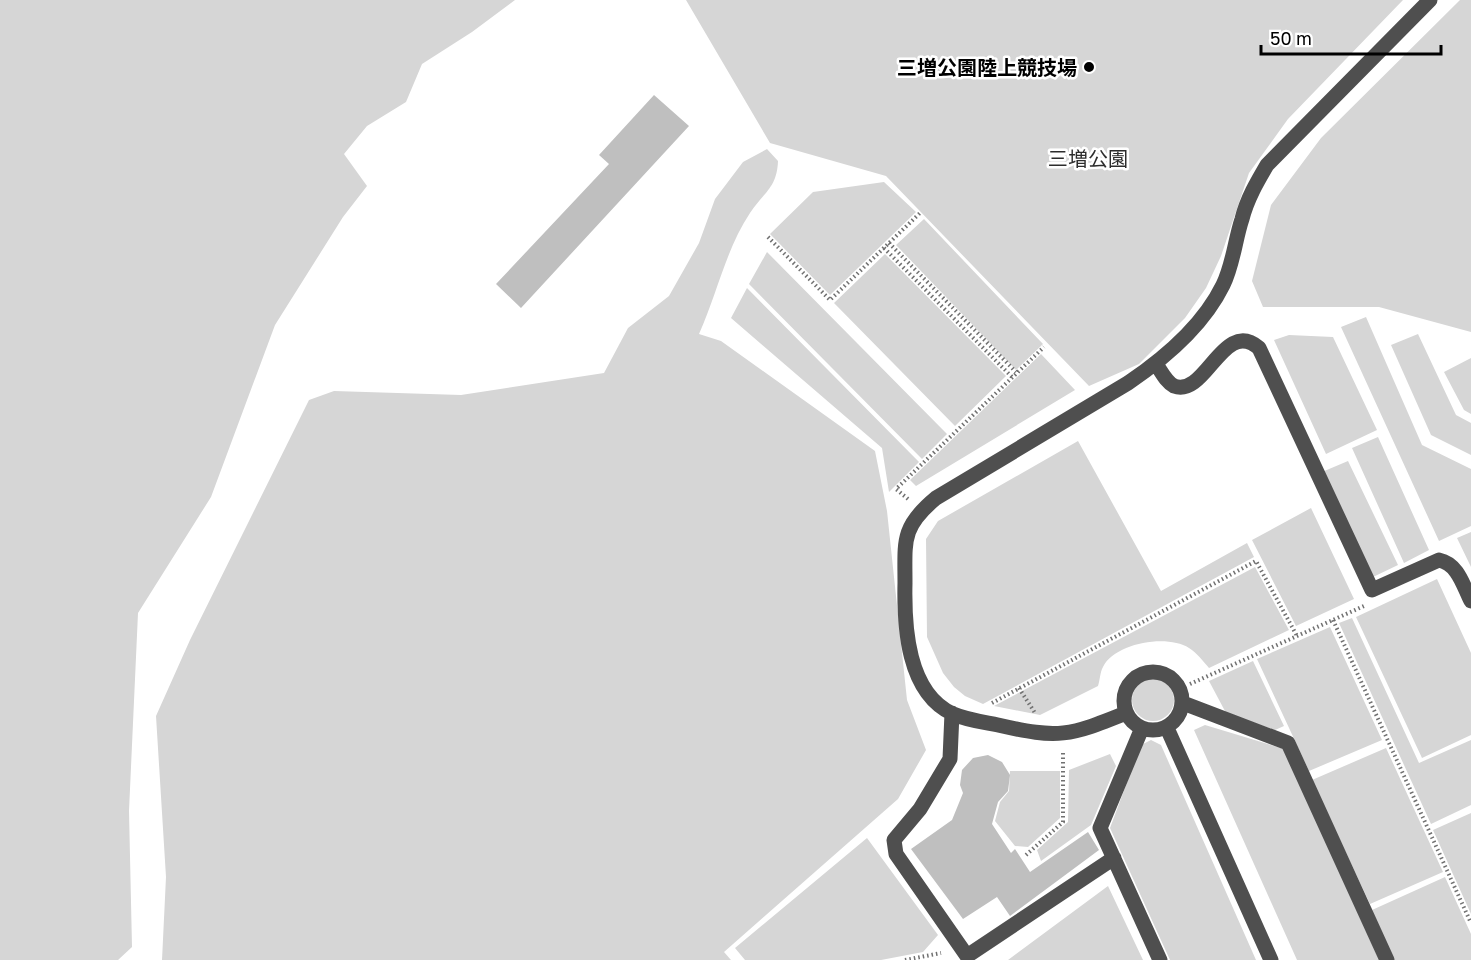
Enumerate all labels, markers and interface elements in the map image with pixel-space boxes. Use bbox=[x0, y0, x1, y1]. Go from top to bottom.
scale bar bbox=[1261, 18, 1441, 56]
text: 50 m bbox=[1270, 27, 1312, 49]
place label: 三増公園陸上競技場 bbox=[897, 55, 1077, 79]
marker: 三増公園陸上競技場 bbox=[1082, 60, 1096, 74]
park label: 三増公園 bbox=[1048, 146, 1128, 170]

